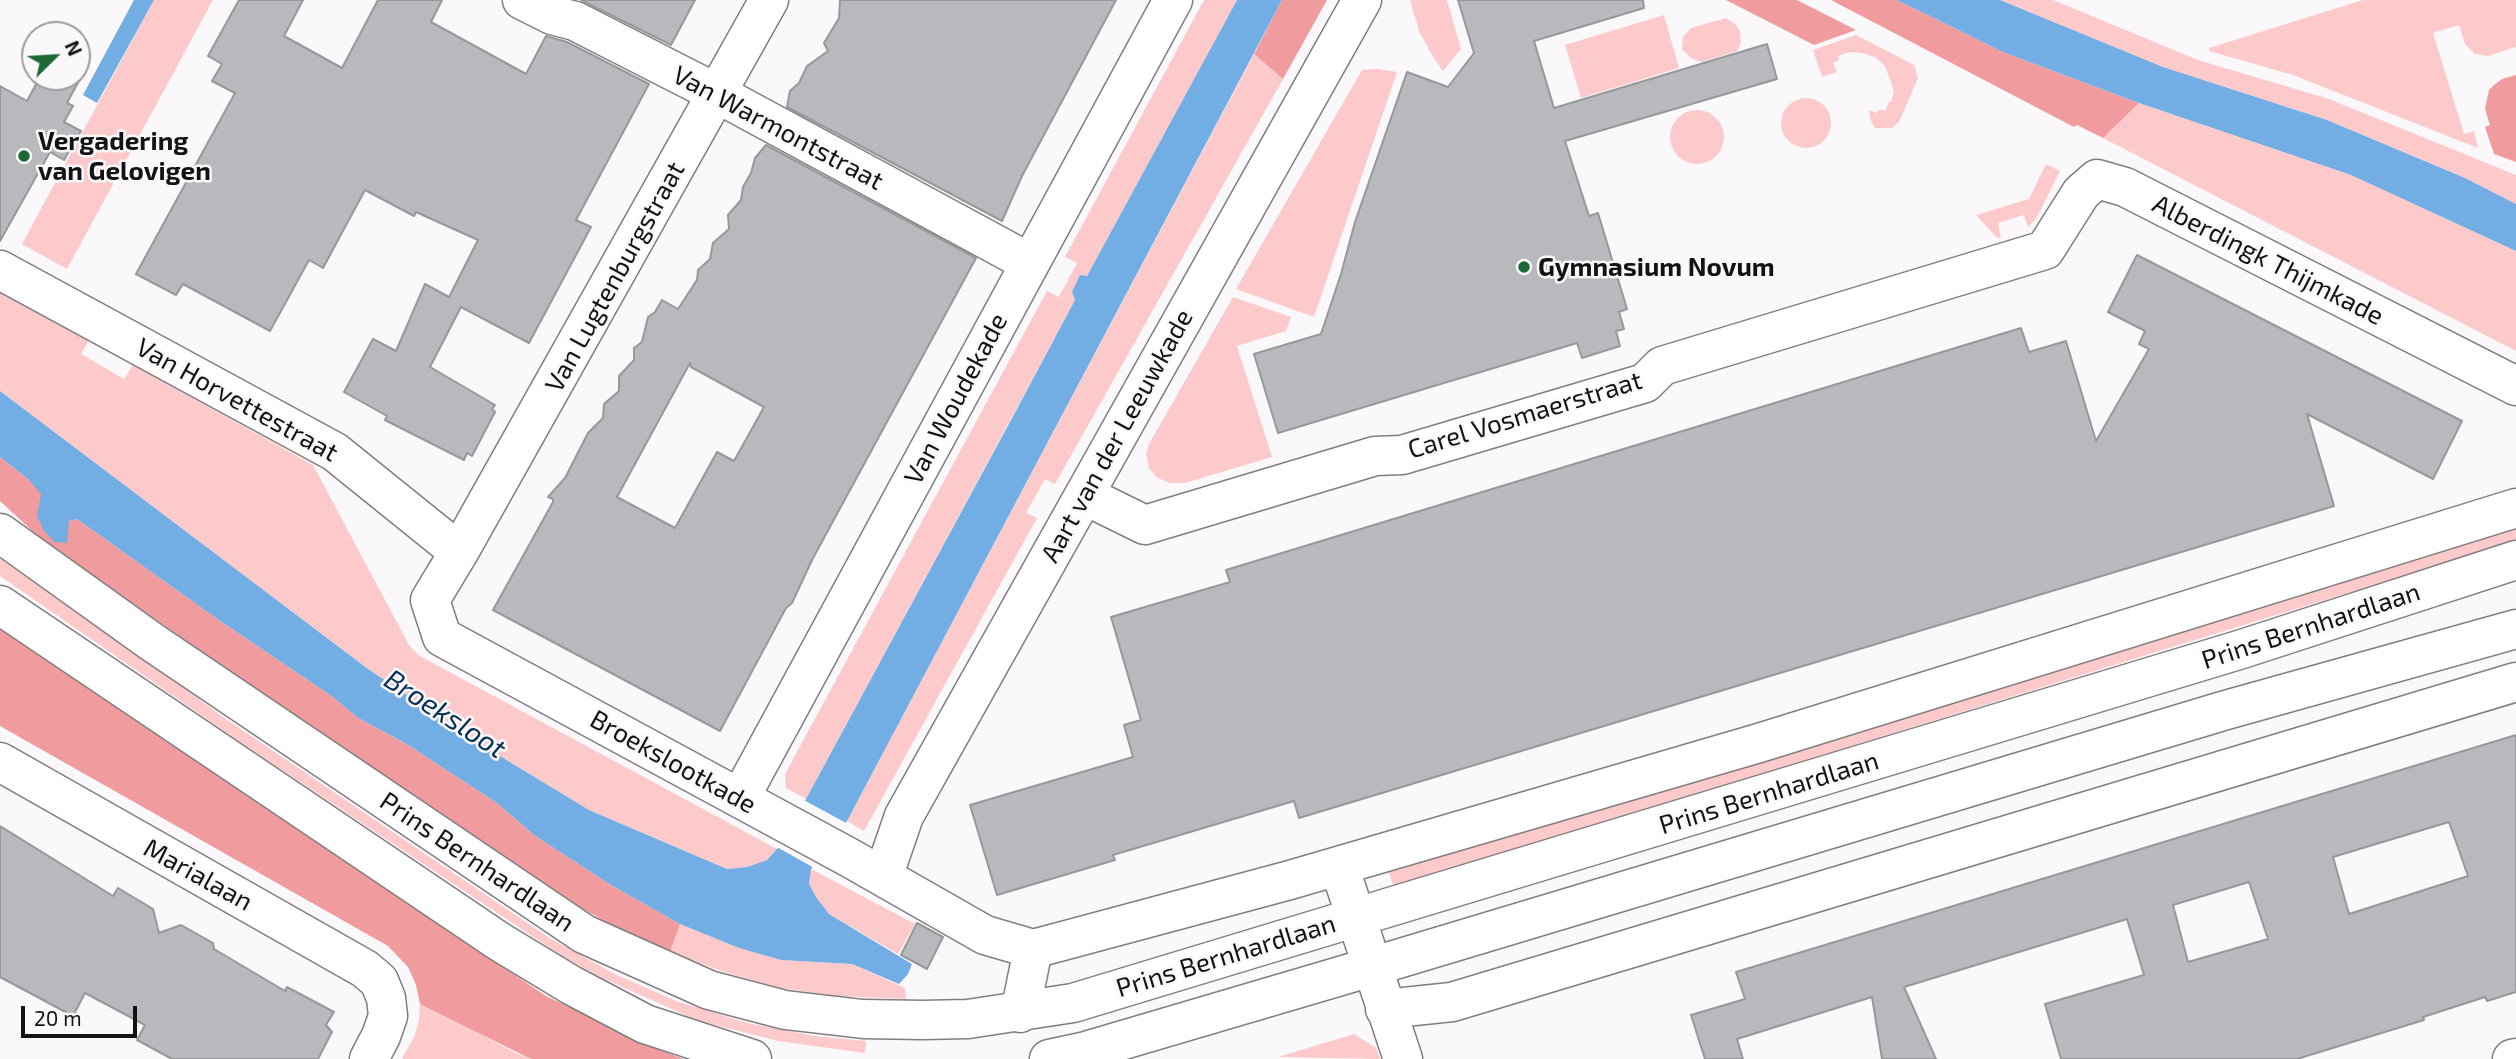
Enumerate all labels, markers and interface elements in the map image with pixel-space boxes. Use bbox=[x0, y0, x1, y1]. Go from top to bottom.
north arrow bbox=[21, 21, 91, 91]
text: N bbox=[61, 37, 87, 59]
street label: Van Warmontstraat bbox=[667, 59, 889, 197]
place label: Vergadering van Gelovigen bbox=[38, 125, 211, 186]
marker: Vergadering van Gelovigen bbox=[16, 148, 32, 164]
street label: Van Lugtenburgstraat bbox=[539, 156, 691, 398]
street label: Alberdingk Thijmkade bbox=[2147, 188, 2389, 332]
place label: Gymnasium Novum bbox=[1538, 251, 1775, 283]
marker: Gymnasium Novum bbox=[1516, 259, 1532, 275]
street label: Aart van der Leeuwkade bbox=[1034, 304, 1200, 568]
street label: Van Woudekade bbox=[898, 308, 1014, 490]
street label: Van Horvettestraat bbox=[131, 332, 343, 468]
street label: Carel Vosmaerstraat bbox=[1404, 365, 1646, 465]
street label: Prins Bernhardlaan bbox=[2198, 576, 2424, 676]
water label: Broeksloot bbox=[378, 662, 512, 766]
street label: Broekslootkade bbox=[585, 704, 761, 820]
street label: Prins Bernhardlaan bbox=[1656, 745, 1882, 841]
street label: Prins Bernhardlaan bbox=[374, 785, 580, 939]
street label: Marialaan bbox=[138, 832, 258, 918]
street label: Prins Bernhardlaan bbox=[1113, 908, 1339, 1004]
scale bar bbox=[24, 992, 140, 1036]
text: 20 m bbox=[34, 1005, 82, 1030]

